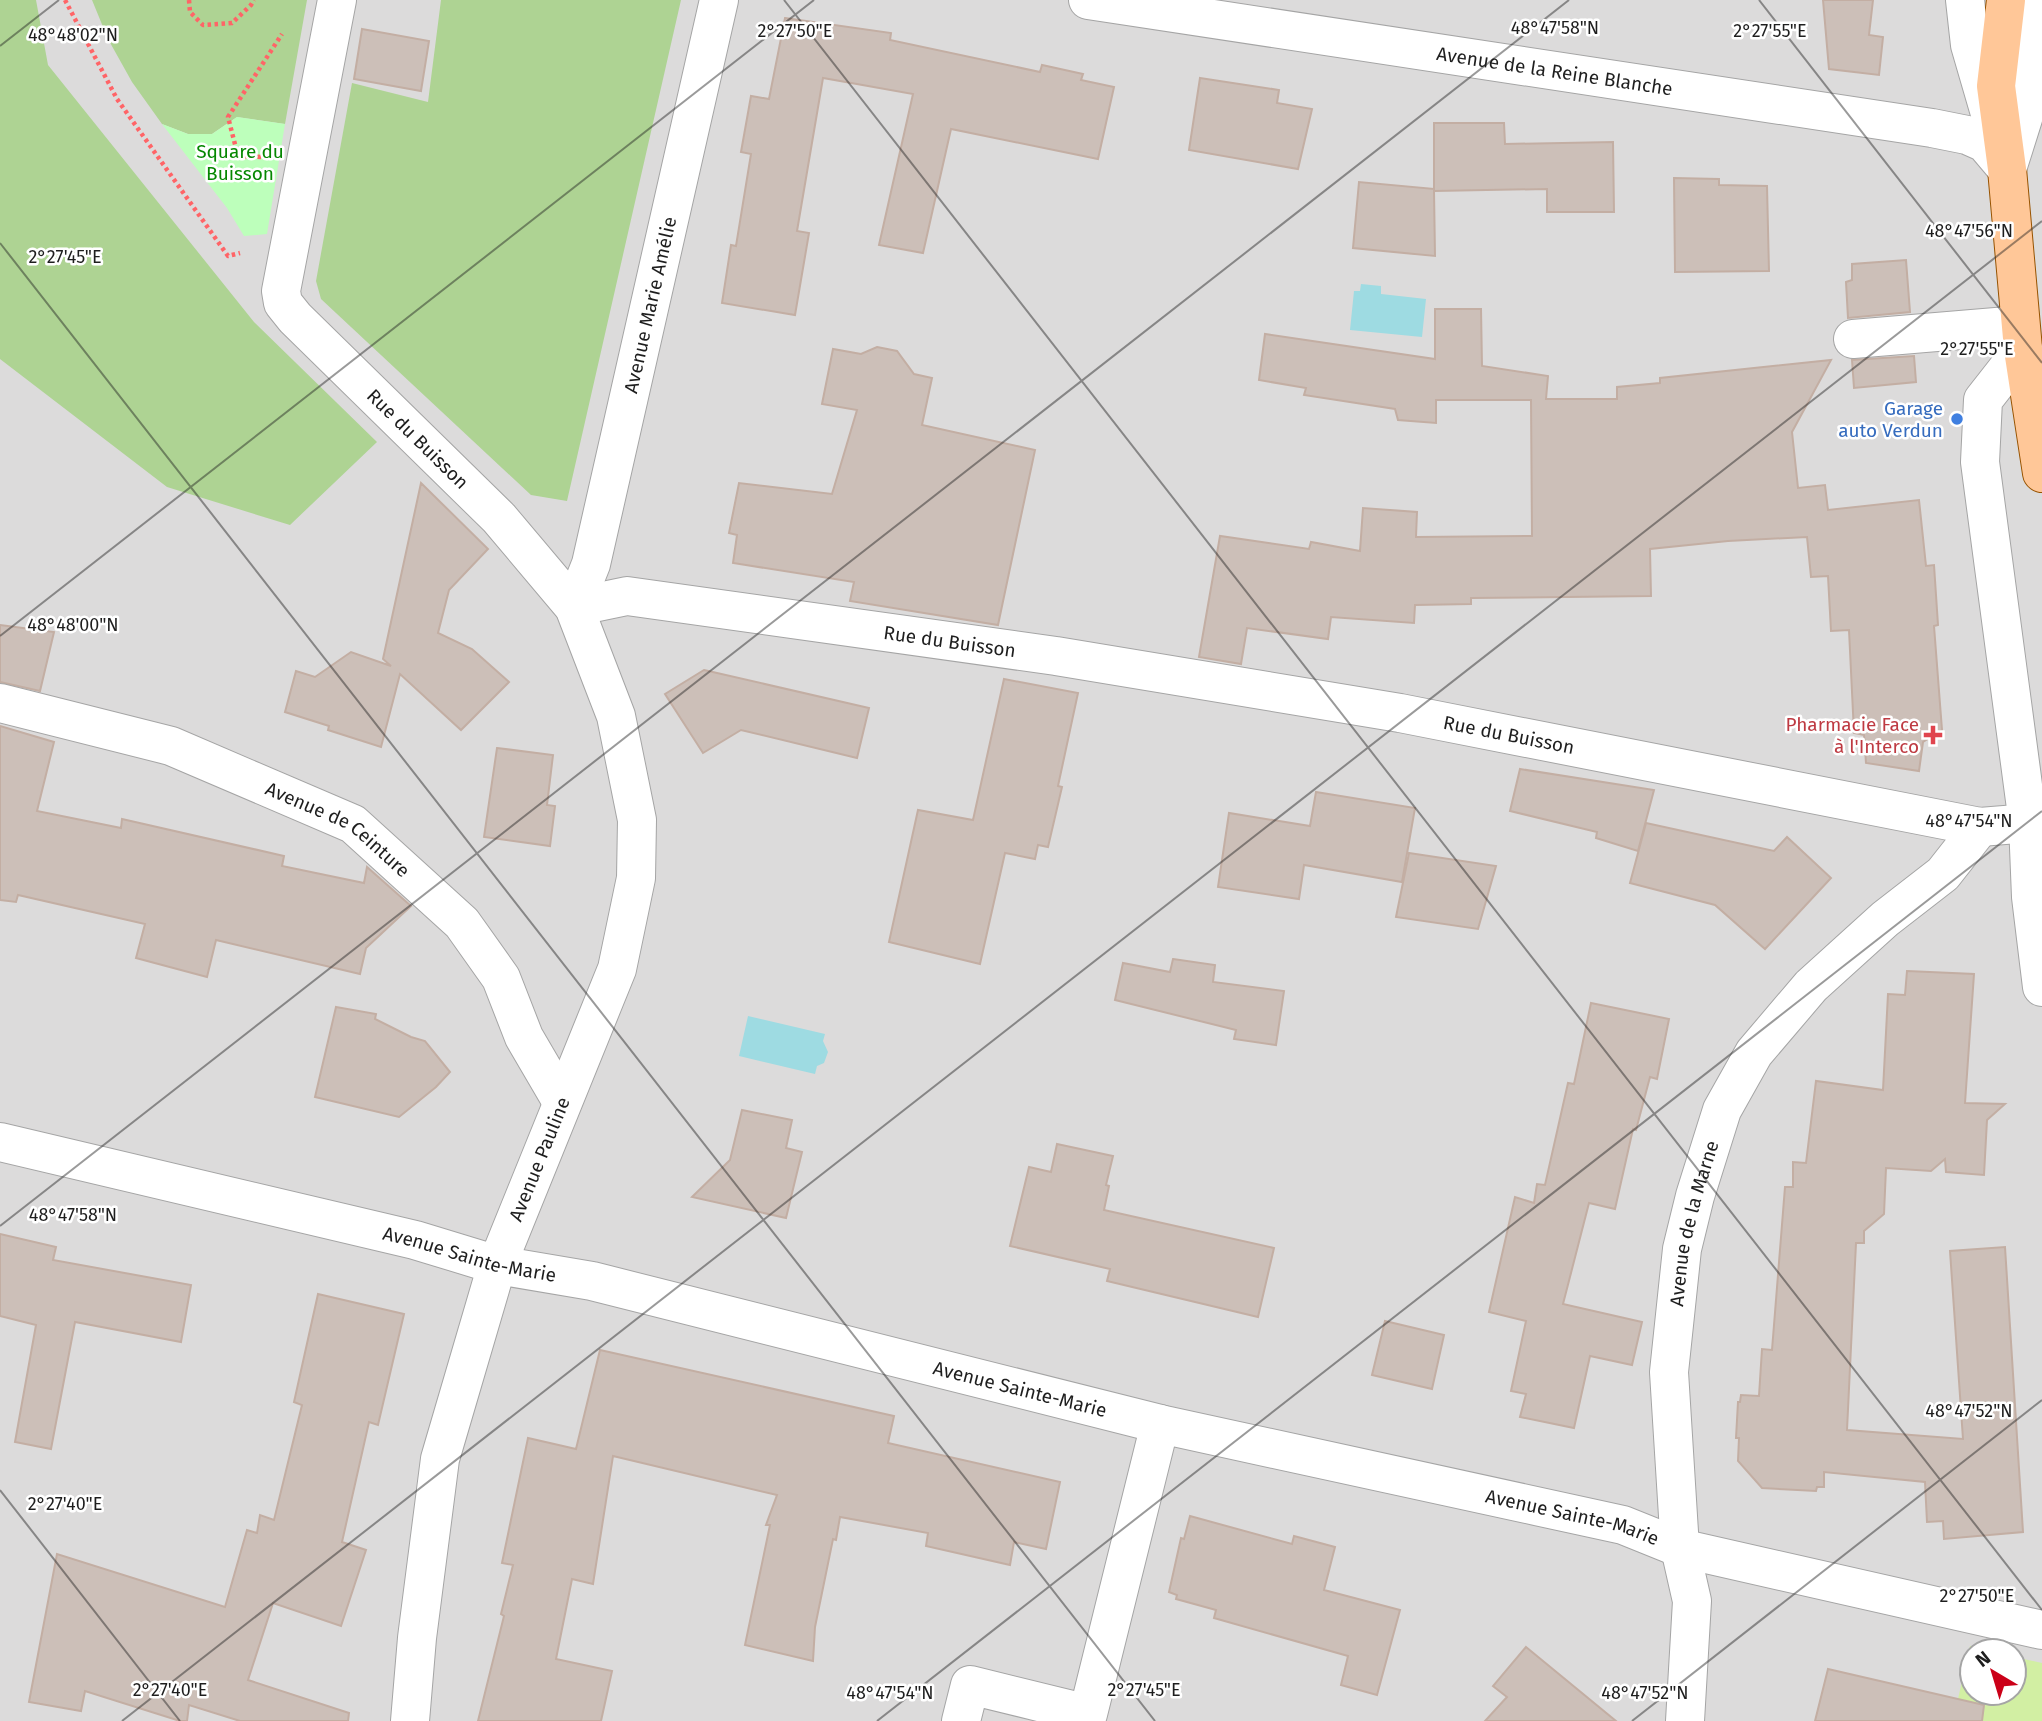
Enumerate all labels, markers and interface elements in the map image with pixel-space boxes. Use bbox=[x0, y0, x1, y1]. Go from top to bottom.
text: 48°47'58"N bbox=[1511, 17, 1599, 39]
text: 2°27'50"E bbox=[758, 20, 832, 42]
text: 2°27'55"E bbox=[1733, 20, 1807, 42]
text: 48°48'02"N bbox=[28, 24, 118, 46]
street label: Avenue de la Reine Blanche bbox=[1435, 42, 1674, 101]
park label: Square du Buisson bbox=[196, 140, 284, 185]
street label: Avenue Marie Amélie bbox=[619, 215, 681, 395]
text: 48°47'56"N bbox=[1925, 220, 2013, 242]
text: 2°27'45"E bbox=[28, 246, 102, 268]
text: 2°27'55"E bbox=[1940, 338, 2014, 360]
street label: Rue du Buisson bbox=[362, 384, 473, 494]
place label: Garage auto Verdun bbox=[1838, 397, 1943, 442]
marker: Garage auto Verdun bbox=[1949, 411, 1965, 427]
text: 48°48'00"N bbox=[27, 614, 119, 636]
street label: Rue du Buisson bbox=[882, 621, 1017, 662]
street label: Rue du Buisson bbox=[1441, 711, 1576, 759]
place label: Pharmacie Face à l'Interco bbox=[1786, 713, 1919, 758]
marker: Pharmacie Face à l'Interco bbox=[1925, 727, 1941, 743]
street label: Avenue de Ceinture bbox=[262, 777, 415, 882]
text: 48°47'54"N bbox=[1925, 810, 2013, 832]
street label: Avenue Pauline bbox=[504, 1094, 575, 1225]
street label: Avenue de la Marne bbox=[1665, 1138, 1724, 1307]
text: 48°47'58"N bbox=[29, 1204, 117, 1226]
street label: Avenue Sainte-Marie bbox=[381, 1222, 558, 1287]
street label: Avenue Sainte-Marie bbox=[931, 1356, 1109, 1422]
text: 48°47'52"N bbox=[1925, 1400, 2013, 1422]
street label: Avenue Sainte-Marie bbox=[1483, 1484, 1662, 1550]
text: 2°27'40"E bbox=[28, 1493, 102, 1515]
text: 2°27'50"E bbox=[1940, 1585, 2014, 1607]
north arrow bbox=[1958, 1637, 2028, 1707]
text: N bbox=[1971, 1646, 1995, 1672]
text: 2°27'40"E bbox=[133, 1679, 207, 1701]
text: 2°27'45"E bbox=[1107, 1679, 1181, 1701]
text: 48°47'54"N bbox=[846, 1682, 934, 1704]
text: 48°47'52"N bbox=[1601, 1682, 1689, 1704]

